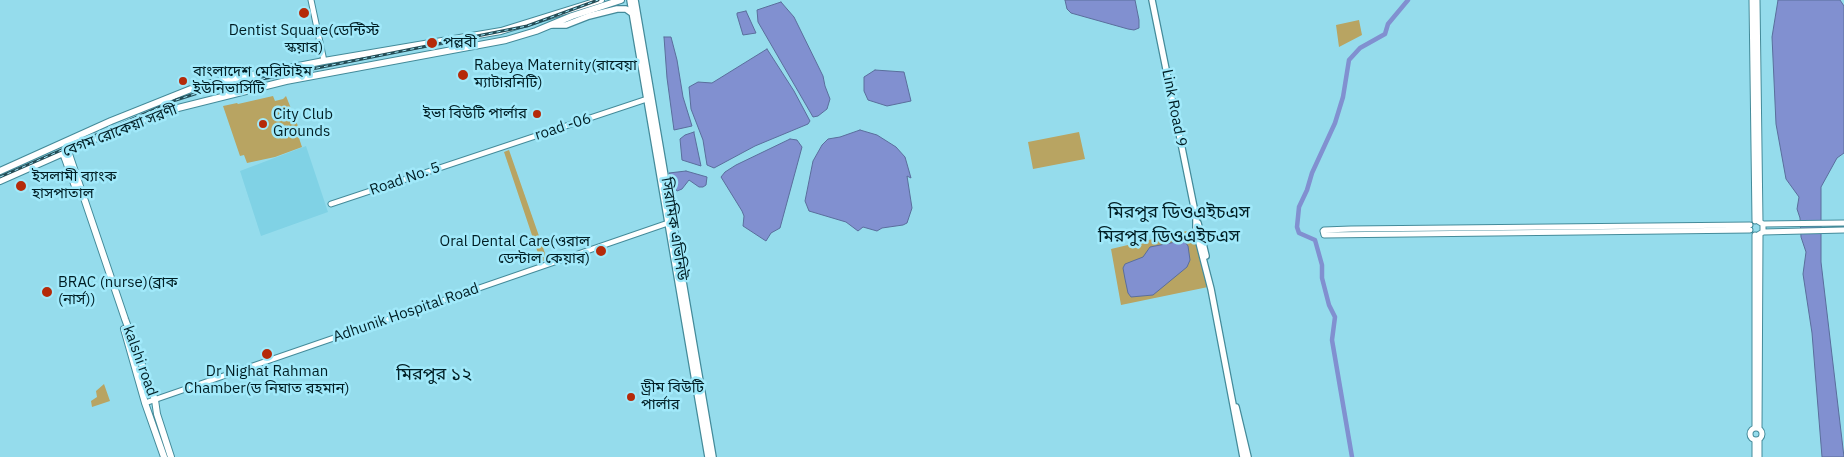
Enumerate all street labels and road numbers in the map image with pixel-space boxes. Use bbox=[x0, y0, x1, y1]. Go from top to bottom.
street label: Link Road 9 bbox=[1158, 68, 1190, 148]
street label: বেগম রোকেয়া সরণী bbox=[60, 101, 180, 161]
street label: road -06 bbox=[533, 109, 593, 145]
street label: Road No. 5 bbox=[367, 159, 443, 199]
street label: সিরামিক এভিনিউ bbox=[657, 176, 691, 282]
street label: Adhunik Hospital Road bbox=[331, 280, 481, 346]
street label: kalshi road bbox=[119, 323, 161, 399]

